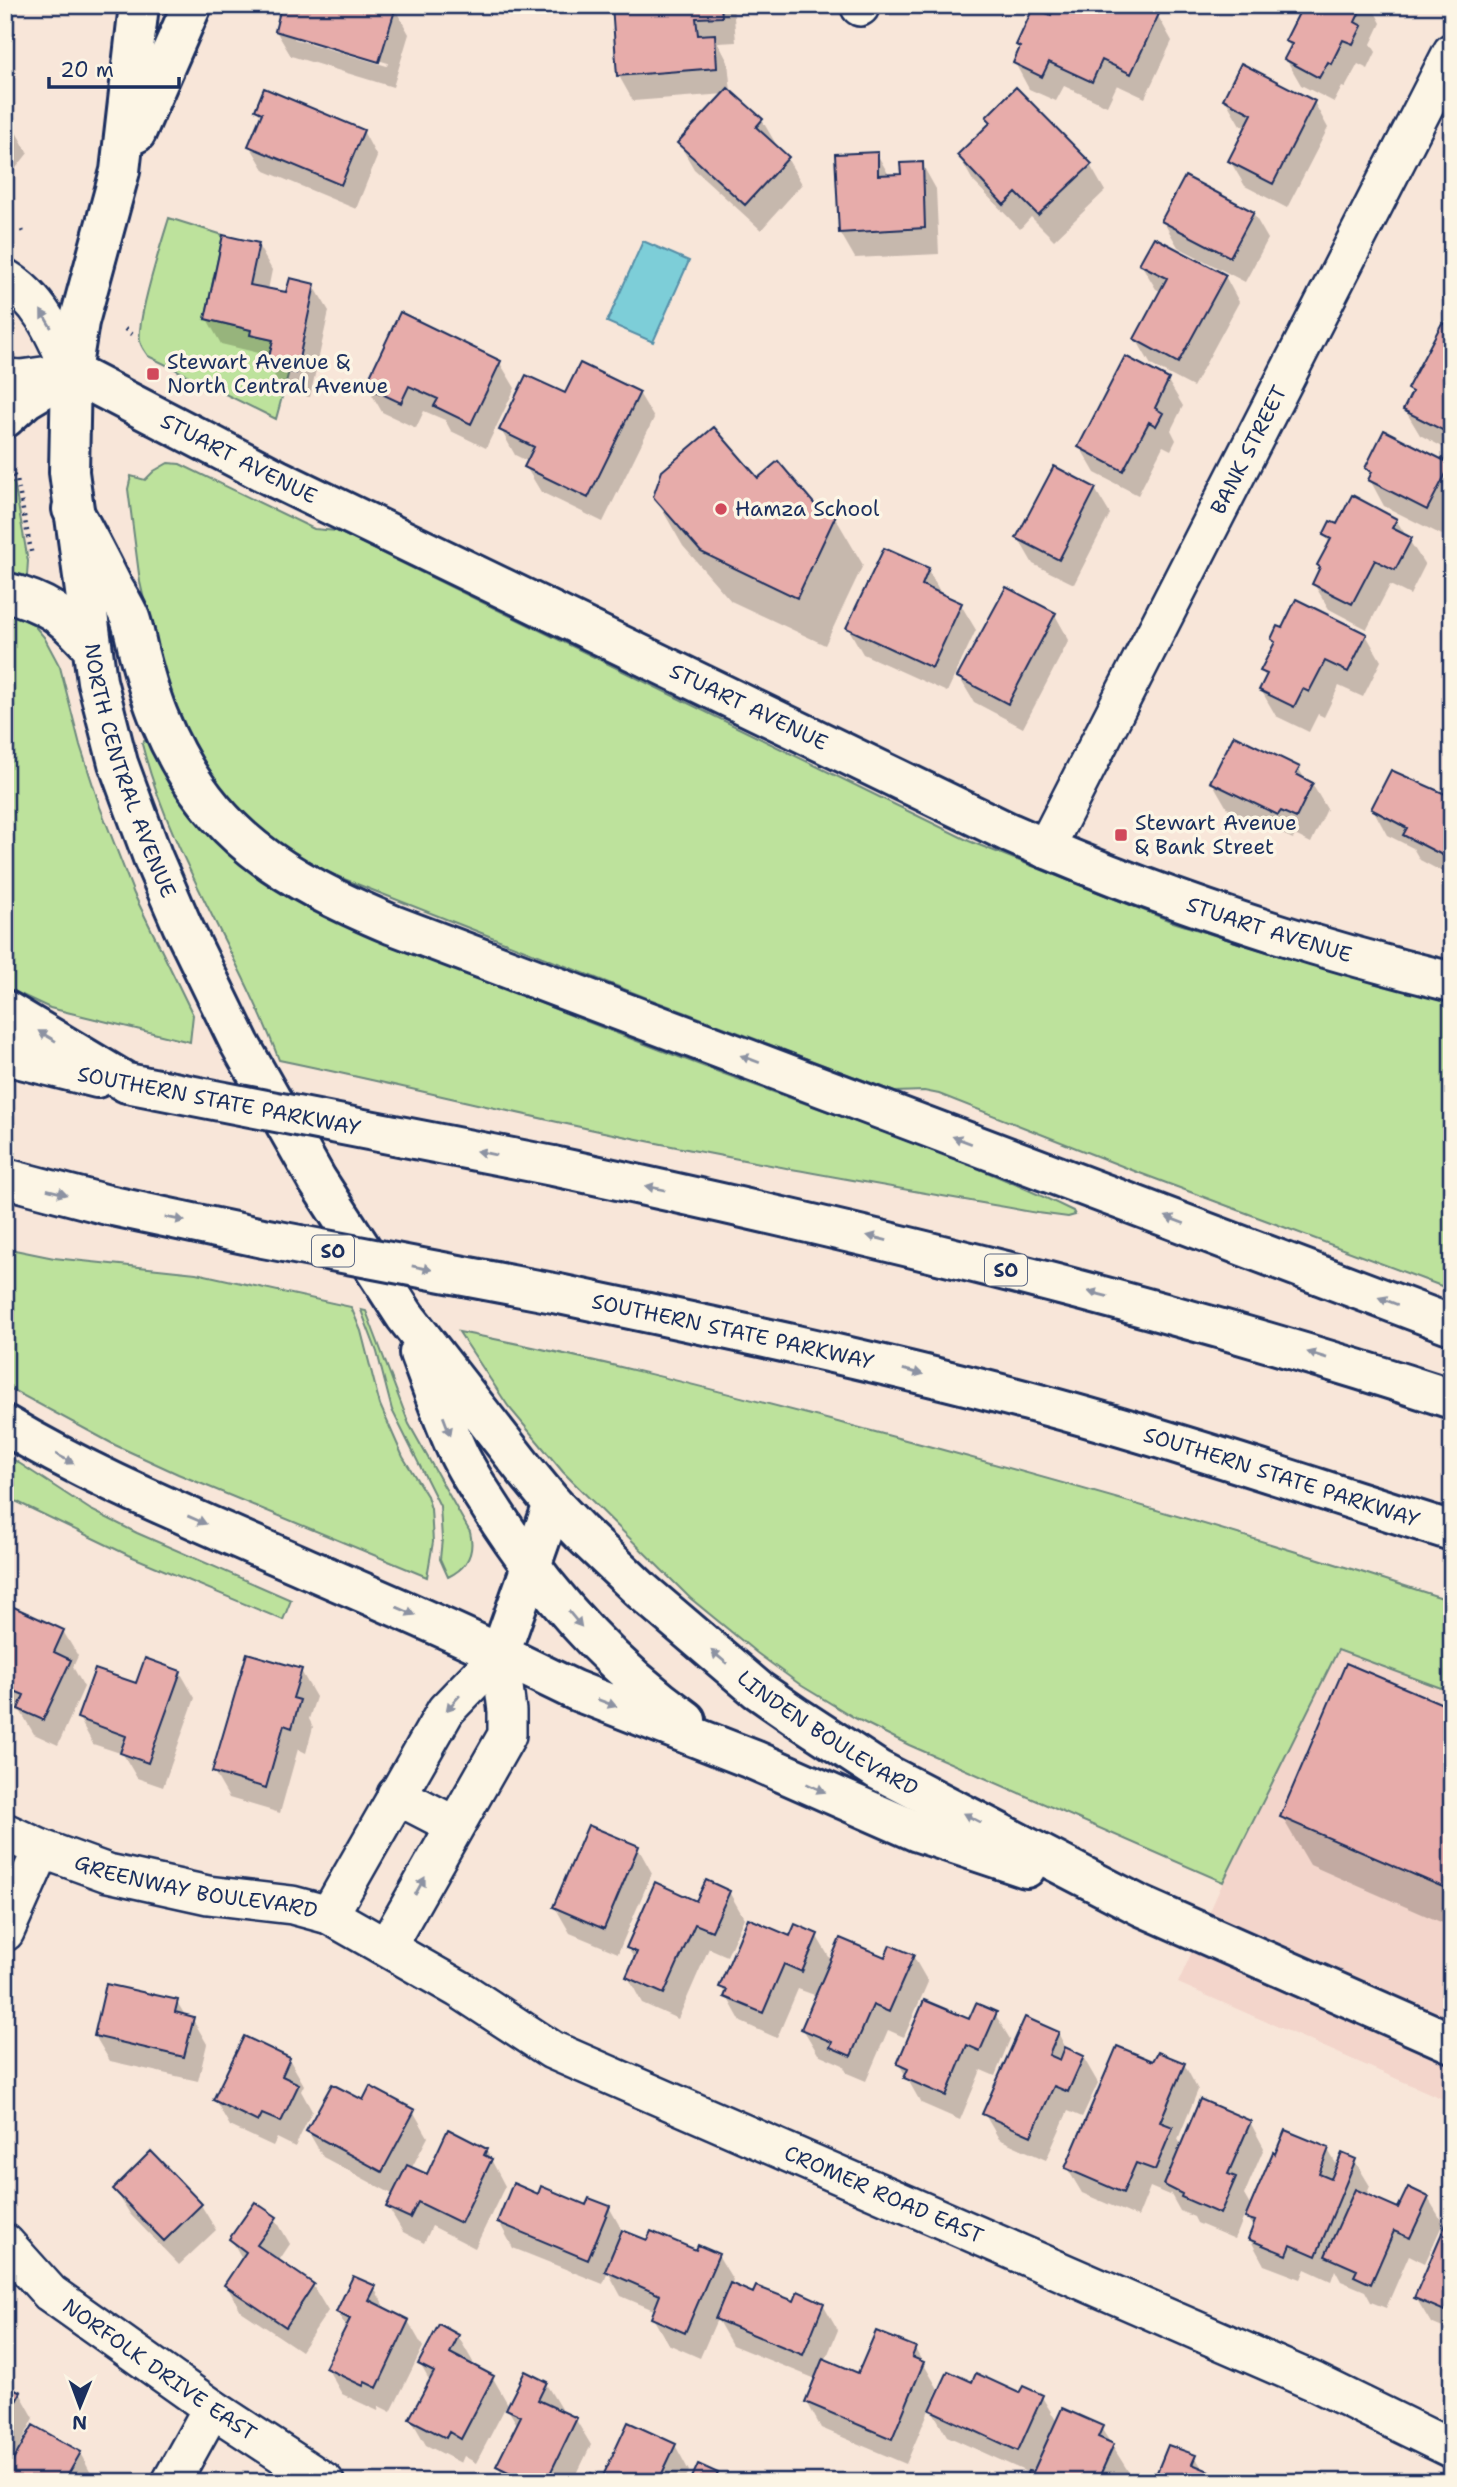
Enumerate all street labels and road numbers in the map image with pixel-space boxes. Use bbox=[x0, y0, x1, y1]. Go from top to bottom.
street label: BANK STREET bbox=[1204, 381, 1293, 519]
street label: STUART AVENUE bbox=[156, 407, 322, 510]
street label: NORTH CENTRAL AVENUE bbox=[78, 641, 183, 902]
street label: STUART AVENUE bbox=[665, 657, 832, 757]
street label: STUART AVENUE bbox=[1183, 890, 1355, 969]
street label: SOUTHERN STATE PARKWAY bbox=[75, 1060, 363, 1142]
road number: SO bbox=[312, 1236, 354, 1266]
road number: SO bbox=[985, 1254, 1027, 1286]
street label: SOUTHERN STATE PARKWAY bbox=[589, 1287, 877, 1376]
street label: SOUTHERN STATE PARKWAY bbox=[1140, 1421, 1423, 1534]
street label: LINDEN BOULEVARD bbox=[731, 1664, 923, 1802]
street label: GREENWAY BOULEVARD bbox=[71, 1848, 321, 1925]
street label: CROMER ROAD EAST bbox=[780, 2139, 988, 2250]
street label: NORFOLK DRIVE EAST bbox=[57, 2293, 261, 2445]

